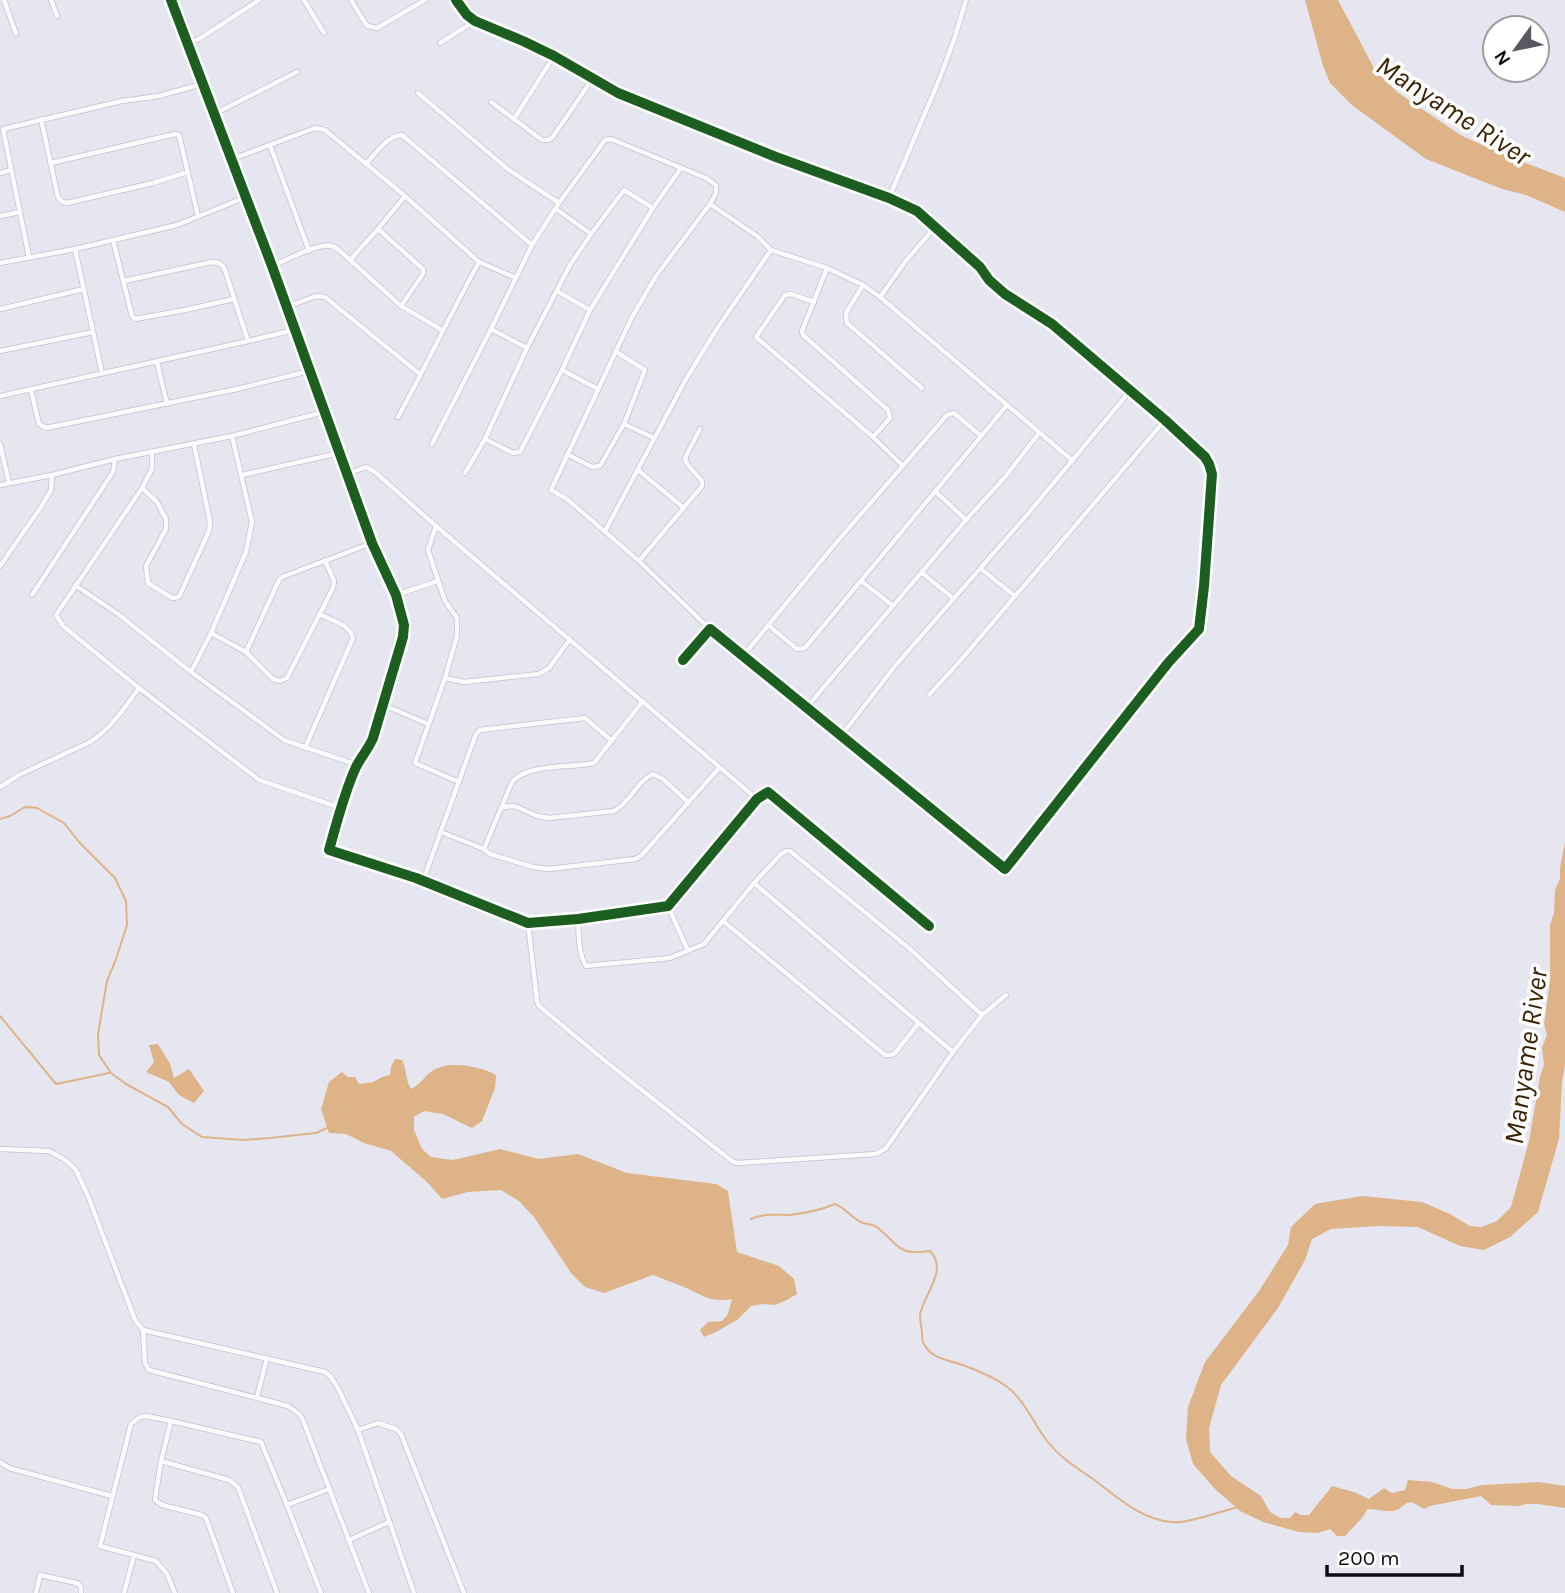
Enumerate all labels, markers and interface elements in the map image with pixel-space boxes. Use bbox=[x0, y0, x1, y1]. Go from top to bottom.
north arrow bbox=[1481, 14, 1551, 84]
text: N bbox=[1490, 46, 1516, 69]
water label: Manyame River bbox=[1370, 48, 1538, 173]
water label: Manyame River bbox=[1497, 964, 1554, 1146]
scale bar bbox=[1327, 1534, 1462, 1578]
text: 200 m bbox=[1338, 1546, 1400, 1570]

